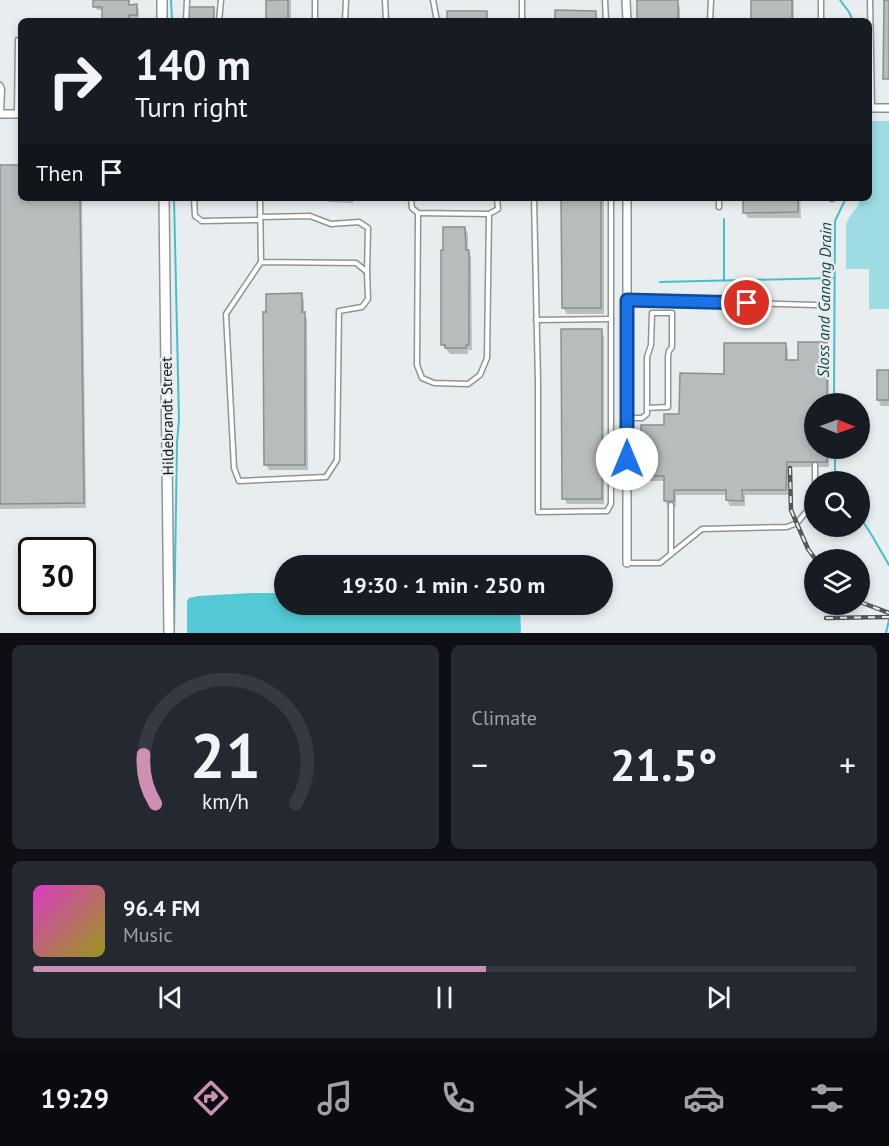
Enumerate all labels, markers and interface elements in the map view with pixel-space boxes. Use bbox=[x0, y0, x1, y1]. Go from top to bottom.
text: 140 m bbox=[135, 37, 251, 92]
icon: right bbox=[36, 42, 114, 120]
text: Turn right bbox=[135, 90, 248, 124]
icon: arrive bbox=[95, 156, 128, 189]
text: Then bbox=[36, 159, 83, 187]
water label: Sloss and Ganong Drain bbox=[813, 222, 835, 378]
pin bbox=[721, 277, 772, 328]
icon: arrive bbox=[730, 286, 763, 319]
street label: Hildebrandt Street bbox=[156, 357, 178, 475]
north arrow bbox=[804, 393, 870, 459]
map controls bbox=[804, 393, 870, 615]
position arrow bbox=[595, 427, 659, 491]
button: search bbox=[804, 471, 870, 537]
speed limit sign: 30 bbox=[18, 537, 96, 615]
button: layers bbox=[804, 549, 870, 615]
text: 19:30 · 1 min · 250 m bbox=[342, 571, 545, 599]
text: Climate bbox=[472, 705, 537, 731]
text: 21 bbox=[190, 714, 261, 795]
text: 21.5° bbox=[610, 735, 717, 793]
text: − bbox=[472, 743, 488, 786]
text: + bbox=[839, 743, 856, 786]
text: km/h bbox=[202, 787, 249, 815]
text: 96.4 FM bbox=[123, 894, 200, 922]
text: Music bbox=[123, 922, 172, 948]
icon: previous bbox=[154, 981, 187, 1014]
icon: pause bbox=[428, 981, 461, 1014]
icon: next bbox=[702, 981, 735, 1014]
icon: directions bbox=[190, 1077, 232, 1119]
icon: music bbox=[314, 1077, 356, 1119]
icon: phone bbox=[437, 1077, 479, 1119]
icon: climate bbox=[560, 1077, 602, 1119]
icon: car bbox=[683, 1077, 725, 1119]
icon: filters bbox=[806, 1077, 848, 1119]
text: 19:29 bbox=[41, 1081, 109, 1115]

